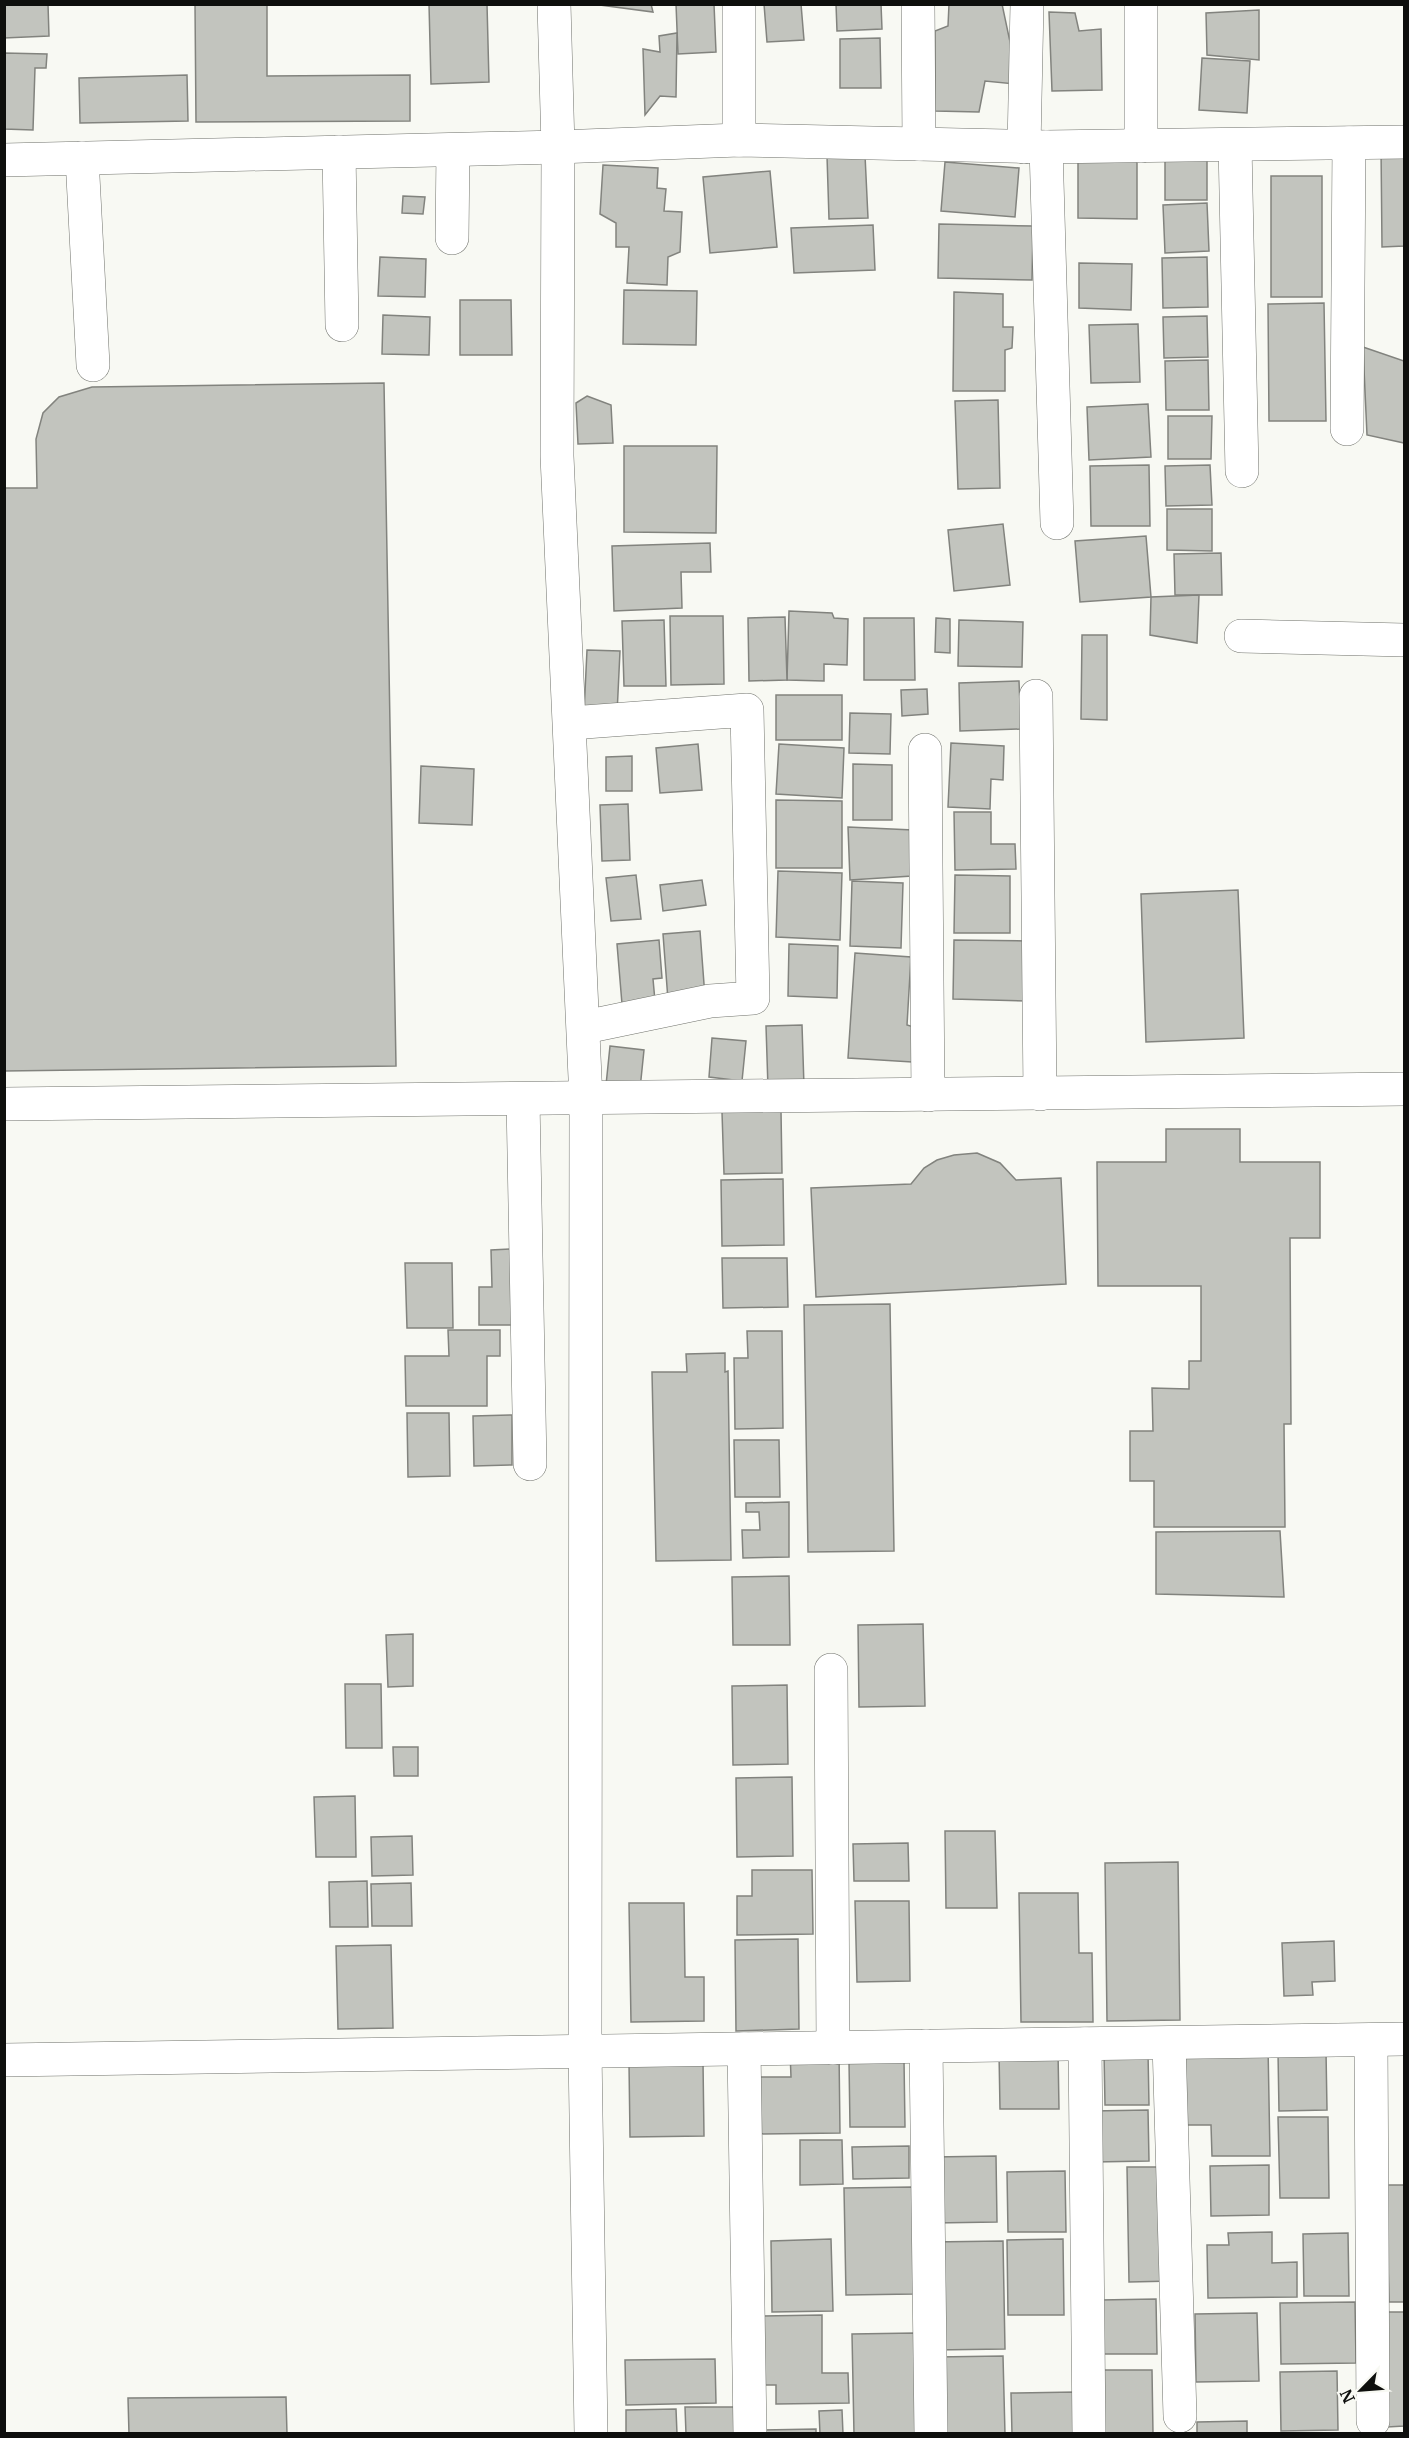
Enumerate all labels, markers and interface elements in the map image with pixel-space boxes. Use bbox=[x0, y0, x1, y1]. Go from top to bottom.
north arrow bbox=[1331, 2360, 1391, 2420]
text: N bbox=[1336, 2386, 1359, 2406]

